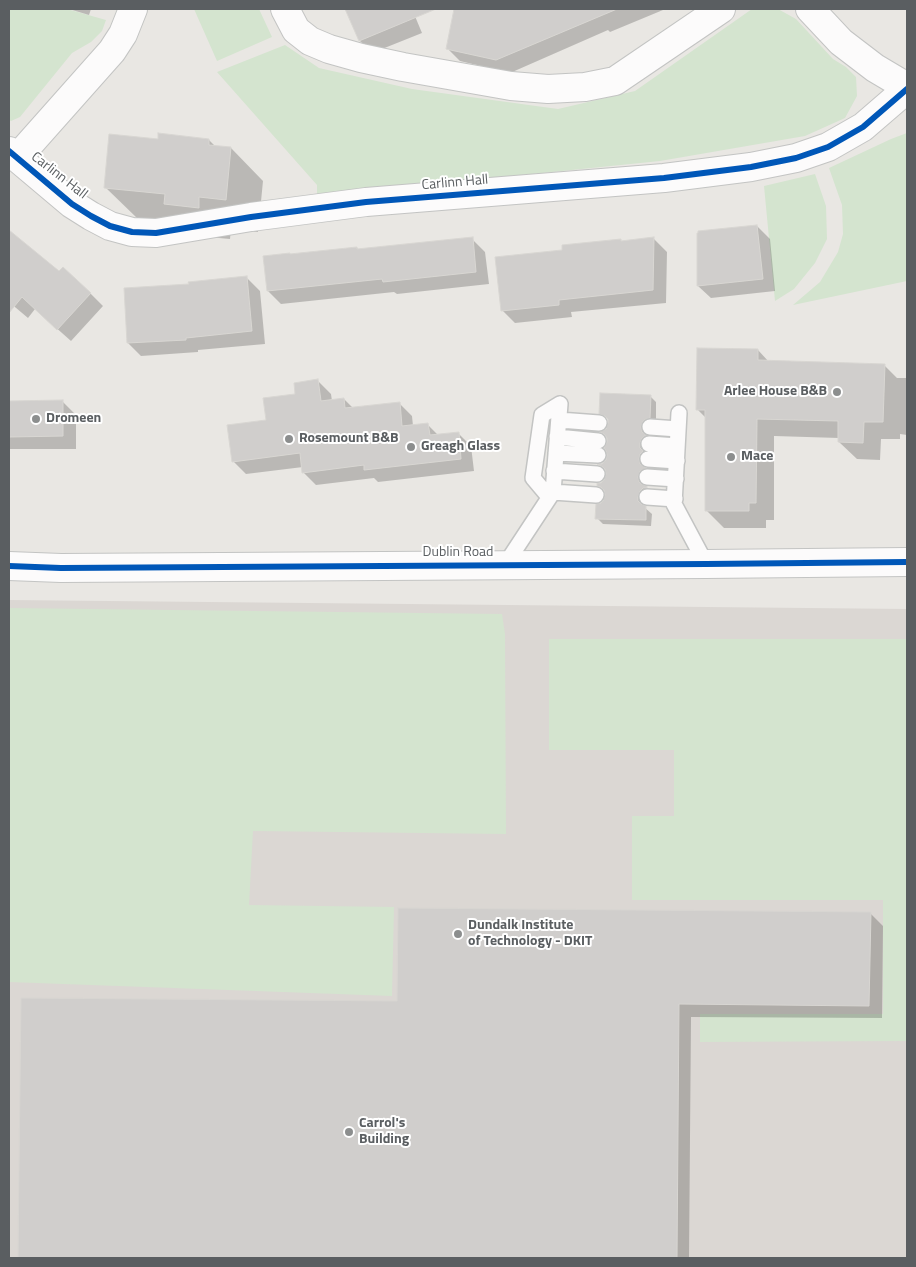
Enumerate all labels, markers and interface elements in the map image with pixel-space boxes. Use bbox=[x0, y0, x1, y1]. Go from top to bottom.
street label: Carlinn Hall bbox=[28, 149, 90, 203]
street label: Carlinn Hall bbox=[421, 172, 489, 194]
place label: Arlee House B&B bbox=[724, 384, 827, 400]
marker: Arlee House B&B bbox=[831, 386, 843, 398]
place label: Dromeen bbox=[46, 411, 101, 427]
marker: Dromeen bbox=[30, 413, 42, 425]
place label: Rosemount B&B bbox=[299, 431, 398, 447]
marker: Rosemount B&B bbox=[283, 433, 295, 445]
place label: Greagh Glass bbox=[421, 439, 500, 455]
marker: Greagh Glass bbox=[405, 441, 417, 453]
place label: Mace bbox=[741, 449, 773, 465]
marker: Mace bbox=[725, 451, 737, 463]
street label: Dublin Road bbox=[422, 545, 494, 561]
place label: Dundalk Institute of Technology - DKIT bbox=[468, 918, 592, 950]
marker: Dundalk Institute of Technology - DKIT bbox=[452, 928, 464, 940]
place label: Carrol's Building bbox=[359, 1116, 409, 1148]
marker: Carrol's Building bbox=[343, 1126, 355, 1138]

